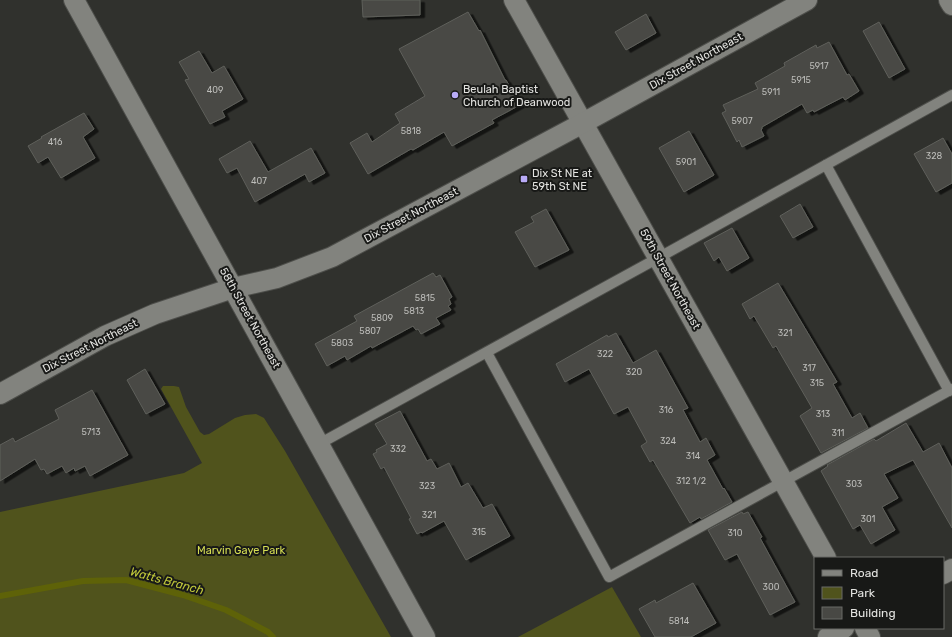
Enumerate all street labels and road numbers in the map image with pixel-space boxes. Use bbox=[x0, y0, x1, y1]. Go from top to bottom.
street label: Dix Street Northeast bbox=[647, 30, 746, 92]
street label: Dix Street Northeast bbox=[362, 184, 461, 245]
street label: 59th Street Northeast bbox=[637, 227, 703, 332]
street label: 58th Street Northeast bbox=[217, 265, 283, 371]
street label: Dix Street Northeast bbox=[40, 316, 140, 376]

